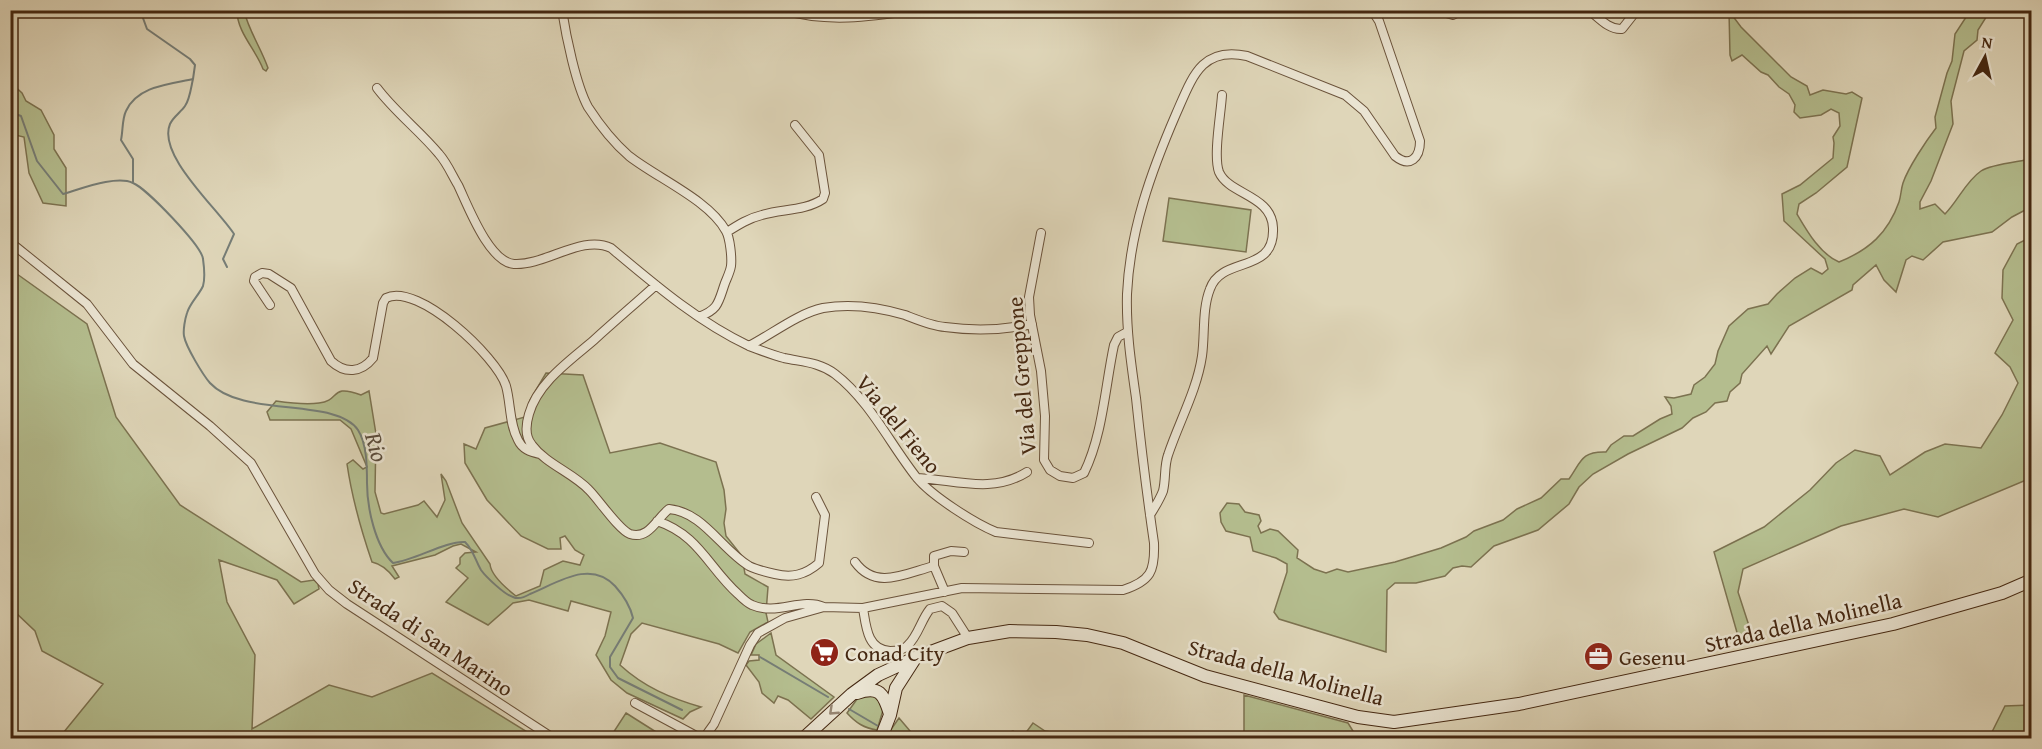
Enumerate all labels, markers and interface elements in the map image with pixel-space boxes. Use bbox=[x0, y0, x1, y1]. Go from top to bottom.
north arrow bbox=[1955, 27, 2015, 87]
text: N bbox=[1980, 30, 1994, 55]
street label: Via del Greppone bbox=[998, 296, 1044, 456]
street label: Via del Fieno bbox=[849, 367, 949, 481]
water label: Rio bbox=[356, 427, 398, 466]
street label: Strada di San Marino bbox=[342, 570, 520, 704]
street label: Strada della Molinella bbox=[1701, 584, 1905, 660]
street label: Strada della Molinella bbox=[1185, 630, 1388, 714]
supermarket icon: Conad City bbox=[808, 637, 840, 669]
place label: Conad City bbox=[845, 637, 944, 669]
office icon: Gesenu bbox=[1582, 641, 1614, 673]
place label: Gesenu bbox=[1619, 641, 1686, 673]
one-way arrow bbox=[829, 704, 840, 715]

